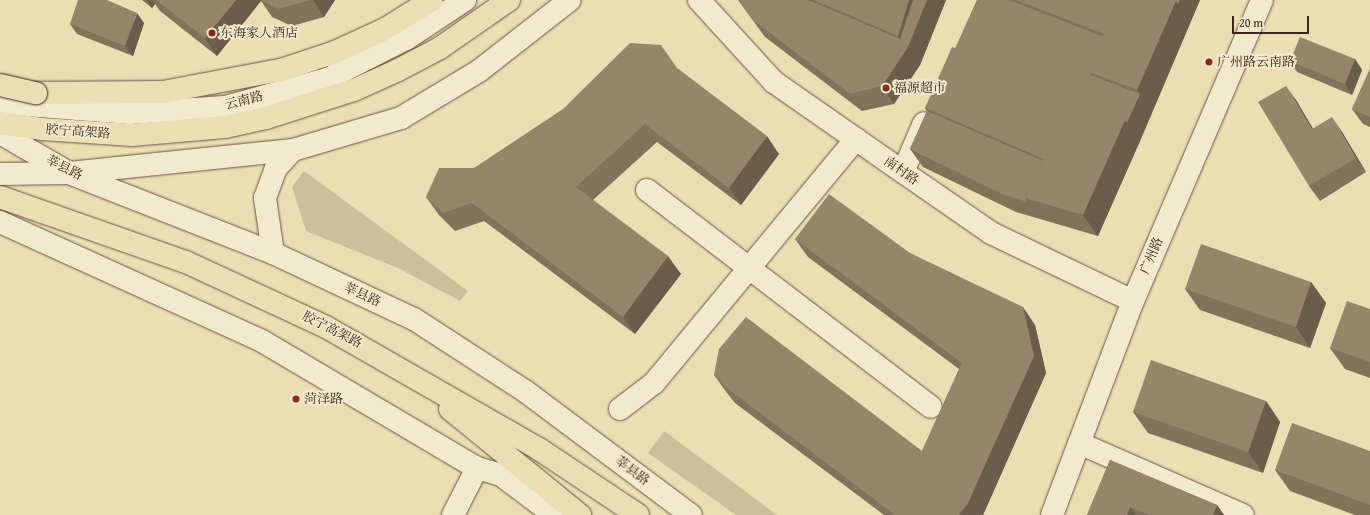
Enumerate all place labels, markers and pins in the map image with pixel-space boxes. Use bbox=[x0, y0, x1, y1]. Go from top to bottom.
place label: 东海家人酒店 bbox=[220, 25, 298, 41]
marker: 东海家人酒店 bbox=[207, 28, 217, 38]
place label: 广州路云南路 bbox=[1217, 54, 1295, 70]
marker: 广州路云南路 bbox=[1204, 57, 1214, 67]
place label: 福源超市 bbox=[894, 80, 946, 96]
marker: 福源超市 bbox=[881, 83, 891, 93]
place label: 菏泽路 bbox=[304, 391, 343, 407]
marker: 菏泽路 bbox=[291, 394, 301, 404]

